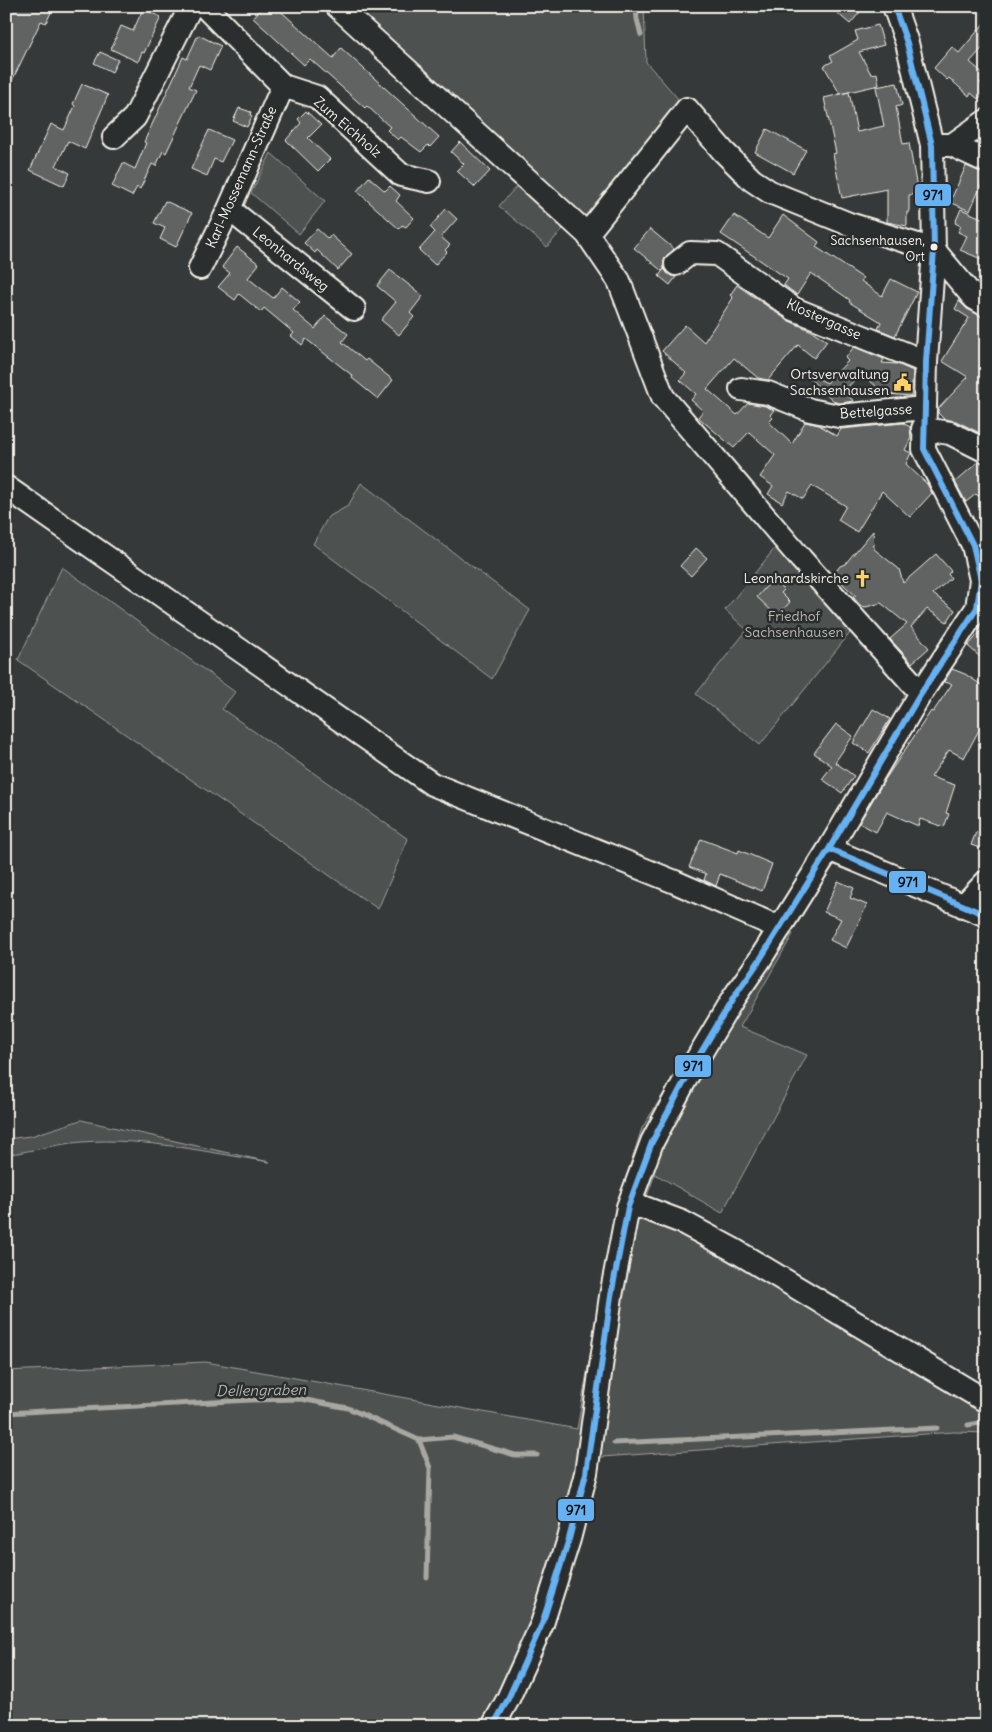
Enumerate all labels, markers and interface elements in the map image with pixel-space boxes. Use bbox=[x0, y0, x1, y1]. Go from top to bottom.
street label: Zum Eichholz bbox=[310, 93, 386, 161]
street label: Karl-Mossemann-Straße bbox=[202, 103, 280, 251]
line badge: 971 bbox=[914, 183, 952, 207]
text: 971 bbox=[923, 186, 943, 204]
street label: Leonhardsweg bbox=[249, 223, 333, 295]
place label: Sachsenhausen, Ort bbox=[830, 232, 926, 265]
marker: Sachsenhausen, Ort bbox=[929, 242, 939, 252]
street label: Klostergasse bbox=[784, 295, 864, 343]
place label: Ortsverwaltung Sachsenhausen bbox=[790, 365, 889, 399]
public building icon: Ortsverwaltung Sachsenhausen bbox=[893, 372, 913, 392]
street label: Bettelgasse bbox=[839, 399, 913, 423]
church icon: Leonhardskirche bbox=[853, 568, 873, 588]
place label: Leonhardskirche bbox=[743, 569, 849, 587]
park label: Friedhof Sachsenhausen bbox=[744, 607, 844, 641]
line badge: 971 bbox=[888, 870, 927, 894]
text: 971 bbox=[898, 873, 918, 891]
line badge: 971 bbox=[674, 1054, 712, 1078]
text: 971 bbox=[683, 1057, 703, 1075]
water label: Dellengraben bbox=[216, 1380, 307, 1400]
line badge: 971 bbox=[557, 1498, 595, 1522]
text: 971 bbox=[566, 1501, 586, 1519]

